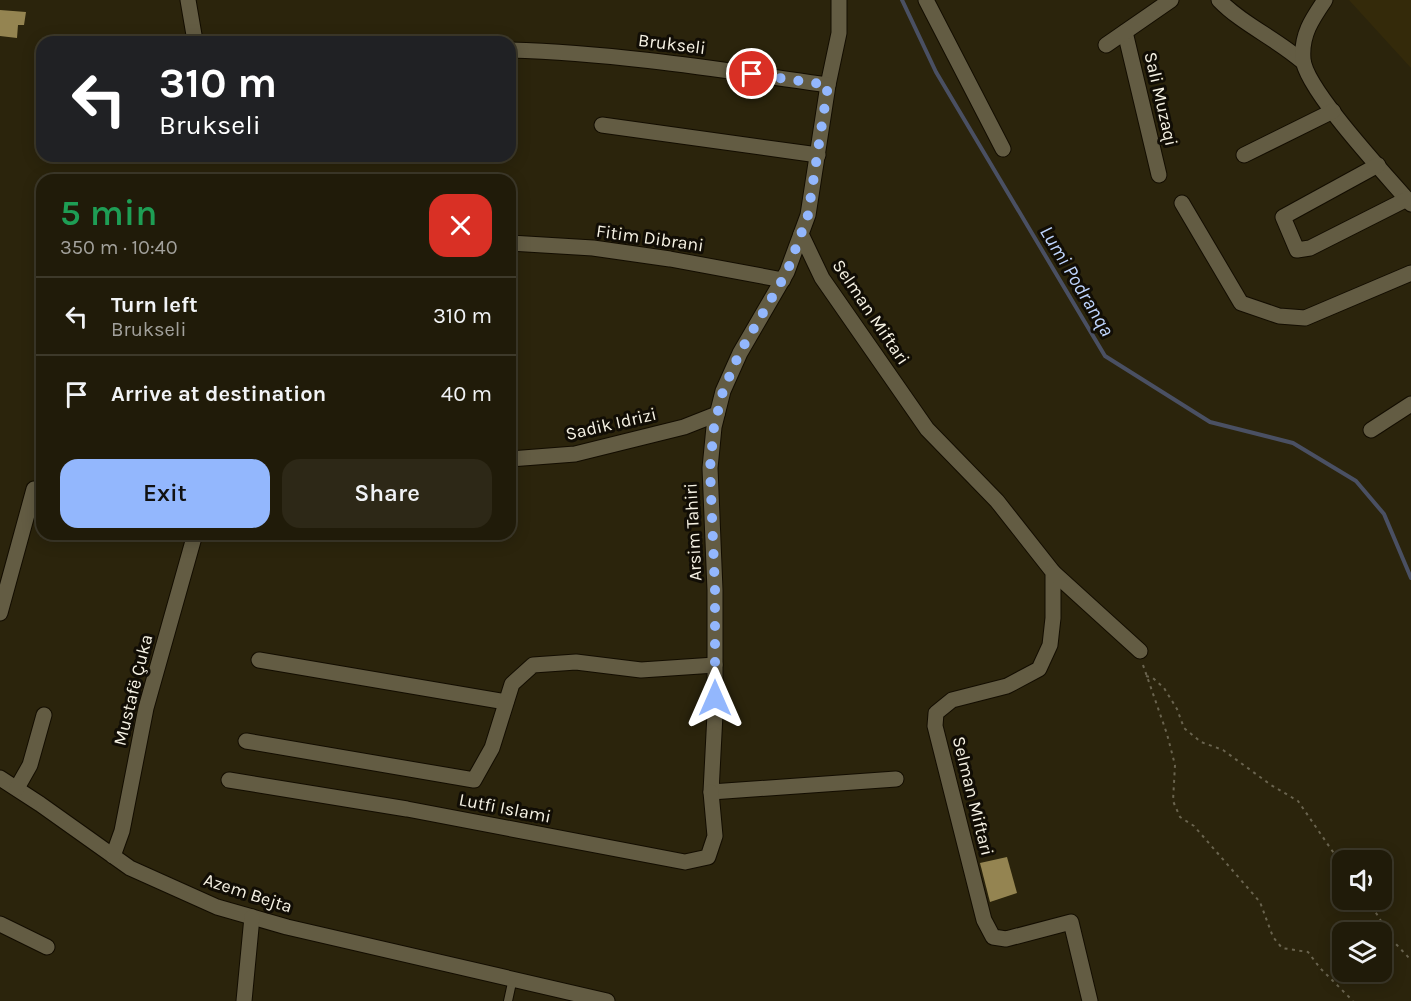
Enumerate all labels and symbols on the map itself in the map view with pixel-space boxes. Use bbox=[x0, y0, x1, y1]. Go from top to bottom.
street label: Brukseli bbox=[637, 29, 707, 59]
pin bbox=[726, 48, 777, 99]
street label: Sali Muzaqi bbox=[1139, 50, 1183, 148]
street label: Fitim Dibrani bbox=[595, 220, 705, 256]
water label: Lumi Podranqa bbox=[1035, 222, 1119, 340]
street label: Selman Miftari bbox=[828, 255, 914, 369]
street label: Sadik Idrizi bbox=[563, 403, 659, 445]
street label: Arsim Tahiri bbox=[679, 482, 707, 582]
street label: Mustafë Çuka bbox=[109, 632, 157, 748]
position arrow bbox=[683, 666, 747, 730]
street label: Selman Miftari bbox=[948, 734, 998, 858]
street label: Lutfi Islami bbox=[457, 788, 553, 828]
street label: Azem Bejta bbox=[201, 868, 295, 918]

